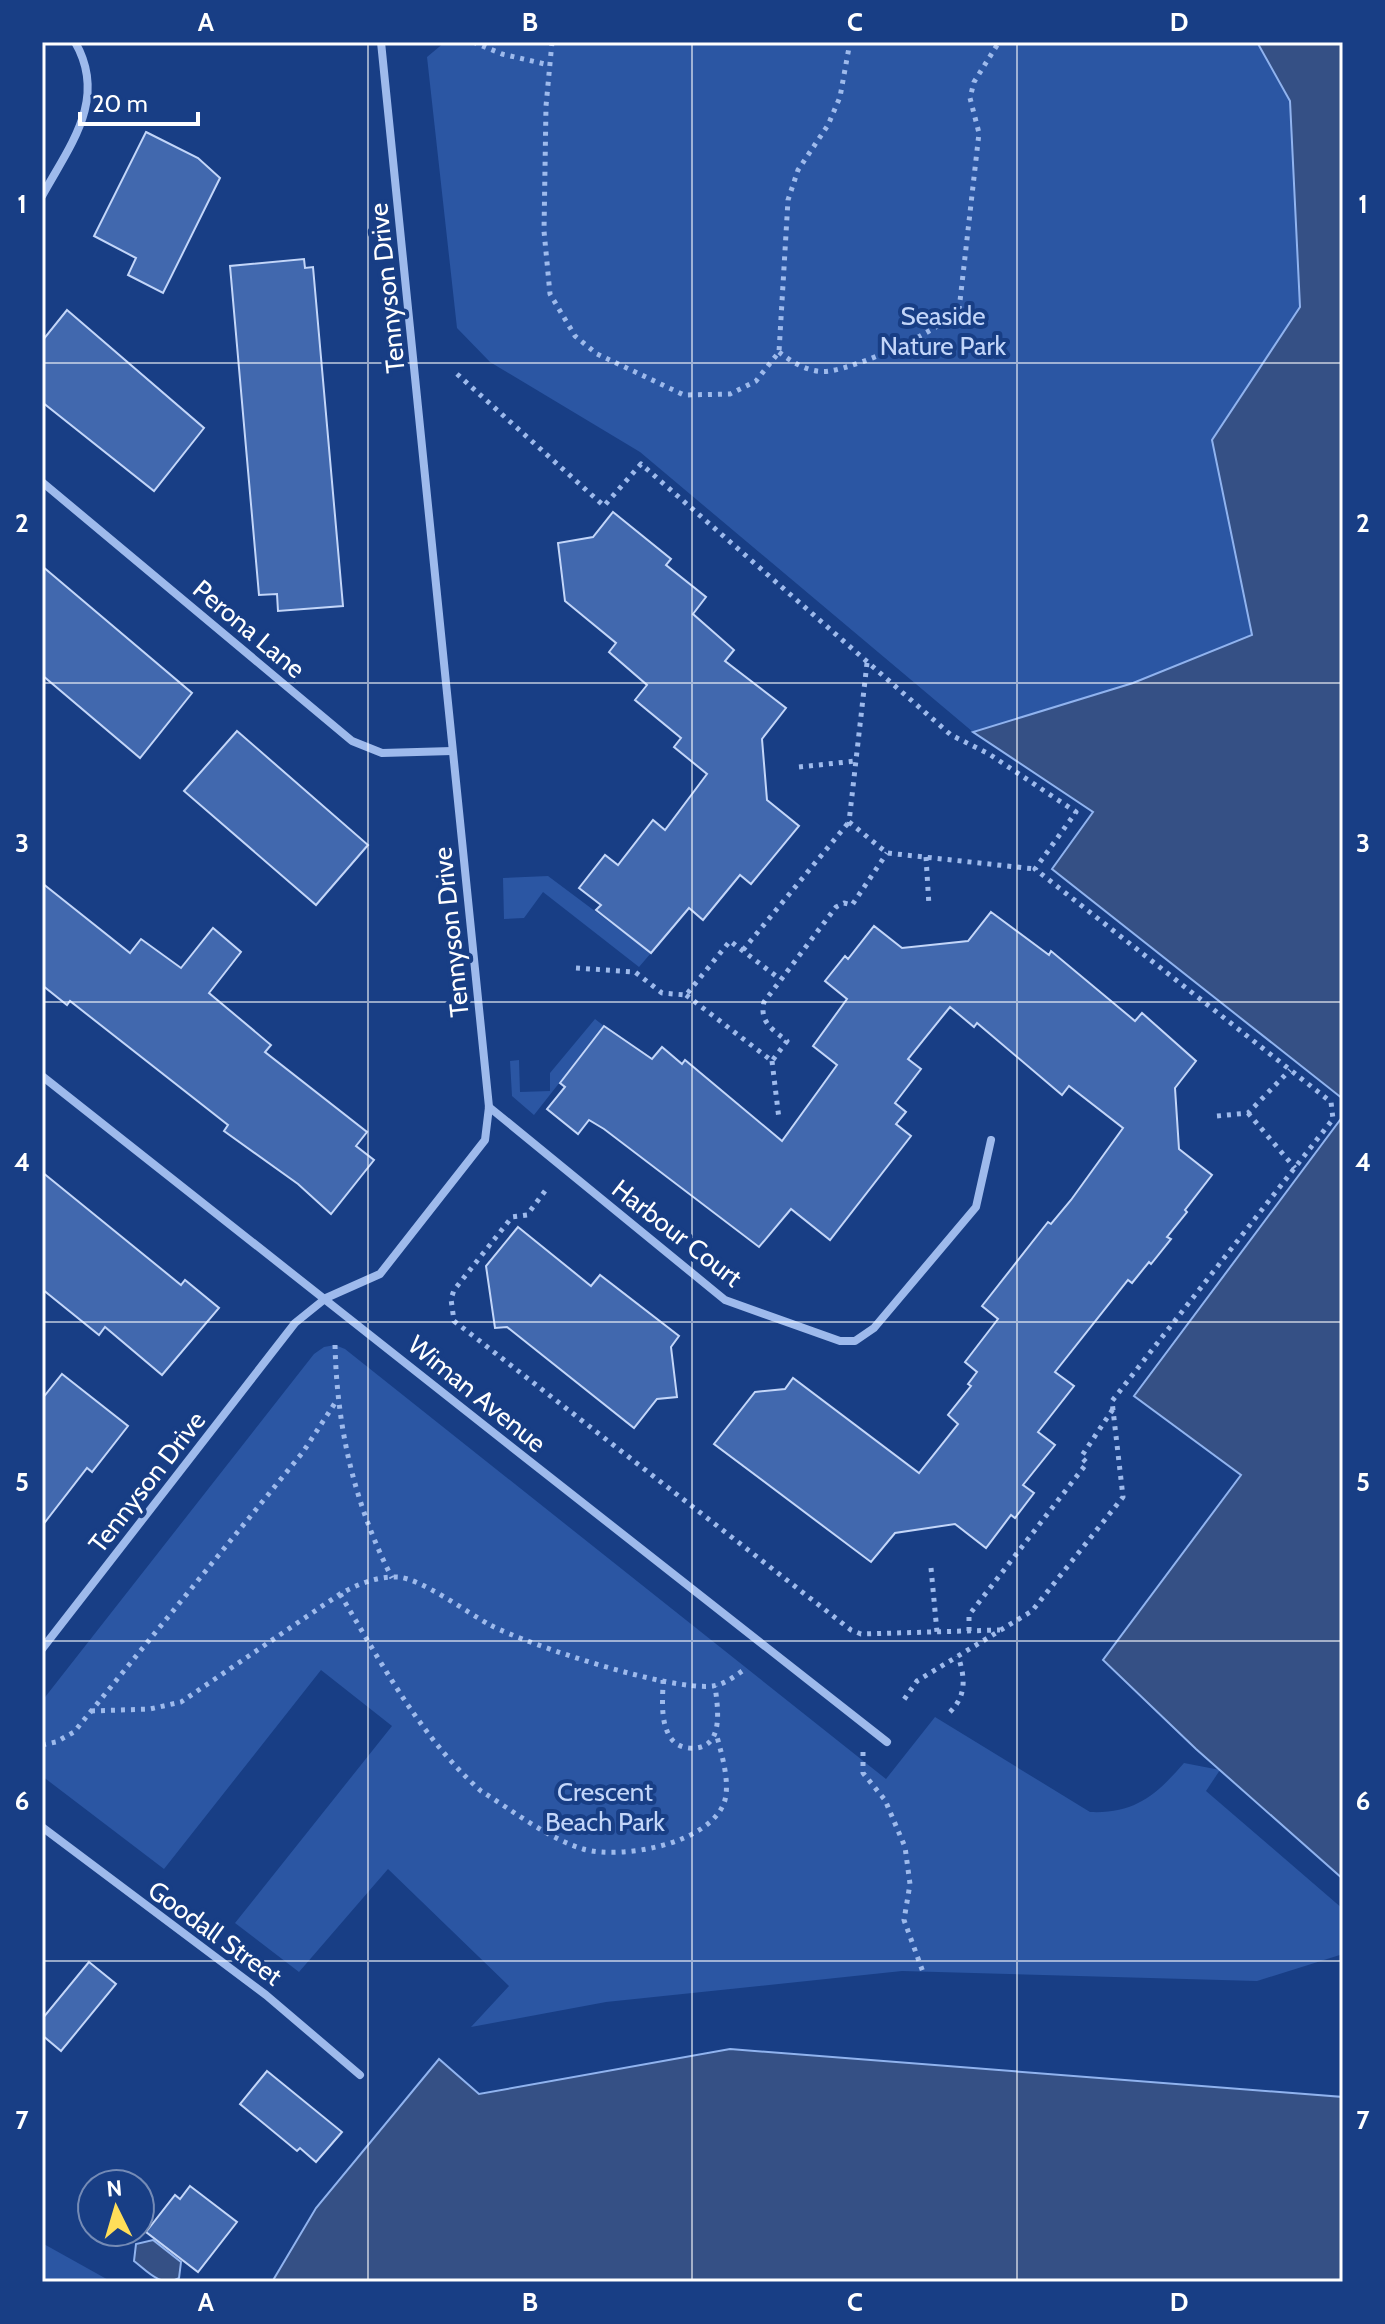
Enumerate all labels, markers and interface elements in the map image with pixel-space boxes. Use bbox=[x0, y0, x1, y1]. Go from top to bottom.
text: A bbox=[198, 6, 215, 38]
text: B bbox=[522, 6, 538, 38]
text: C bbox=[847, 6, 863, 38]
text: D bbox=[1170, 6, 1188, 38]
scale bar bbox=[80, 76, 198, 126]
text: 20 m bbox=[92, 89, 148, 118]
text: 1 bbox=[17, 188, 27, 220]
text: 1 bbox=[1358, 188, 1368, 220]
street label: Tennyson Drive bbox=[362, 201, 412, 375]
park label: Seaside Nature Park bbox=[880, 300, 1007, 362]
text: 2 bbox=[15, 507, 29, 539]
text: 2 bbox=[1356, 507, 1370, 539]
street label: Perona Lane bbox=[187, 573, 311, 685]
text: 3 bbox=[15, 827, 29, 859]
text: 3 bbox=[1356, 827, 1370, 859]
street label: Tennyson Drive bbox=[426, 845, 476, 1019]
text: 4 bbox=[14, 1146, 30, 1178]
text: 4 bbox=[1355, 1146, 1371, 1178]
street label: Harbour Court bbox=[606, 1172, 748, 1294]
street label: Wiman Avenue bbox=[402, 1329, 552, 1459]
street label: Tennyson Drive bbox=[82, 1405, 212, 1559]
text: 5 bbox=[15, 1466, 29, 1498]
text: 5 bbox=[1356, 1466, 1370, 1498]
park label: Crescent Beach Park bbox=[545, 1776, 665, 1838]
text: 6 bbox=[15, 1785, 29, 1817]
text: 6 bbox=[1356, 1785, 1370, 1817]
street label: Goodall Street bbox=[142, 1874, 288, 1992]
text: 7 bbox=[15, 2104, 29, 2136]
text: 7 bbox=[1356, 2104, 1370, 2136]
north arrow bbox=[76, 2168, 156, 2248]
text: N bbox=[105, 2174, 123, 2203]
text: A bbox=[198, 2286, 215, 2318]
text: B bbox=[522, 2286, 538, 2318]
text: C bbox=[847, 2286, 863, 2318]
text: D bbox=[1170, 2286, 1188, 2318]

